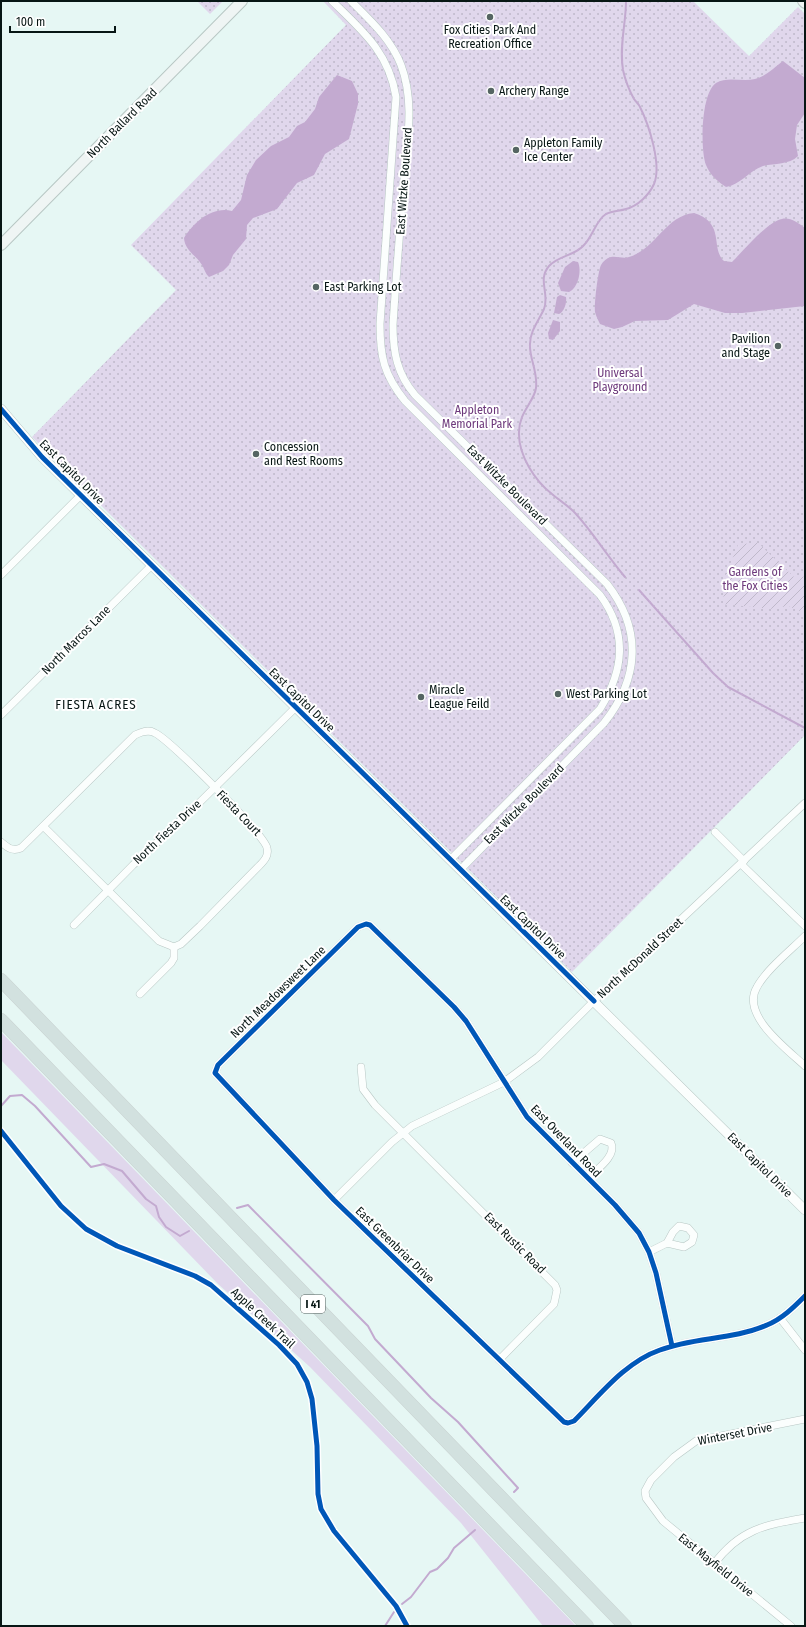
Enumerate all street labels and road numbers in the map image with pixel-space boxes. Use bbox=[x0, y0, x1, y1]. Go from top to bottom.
street label: North Ballard Road bbox=[84, 85, 160, 161]
street label: East Witzke Boulevard bbox=[393, 127, 415, 235]
street label: East Capitol Drive bbox=[37, 437, 107, 507]
street label: East Witzke Boulevard bbox=[464, 442, 550, 528]
street label: North Marcos Lane bbox=[39, 603, 113, 677]
street label: East Capitol Drive bbox=[266, 665, 338, 735]
street label: East Witzke Boulevard bbox=[481, 761, 567, 847]
street label: Fiesta Court bbox=[214, 787, 264, 839]
street label: North Fiesta Drive bbox=[130, 797, 204, 867]
street label: East Capitol Drive bbox=[497, 892, 569, 962]
street label: North McDonald Street bbox=[594, 915, 686, 1001]
street label: North Meadowsweet Lane bbox=[228, 943, 328, 1041]
street label: East Overland Road bbox=[528, 1102, 604, 1180]
street label: East Capitol Drive bbox=[725, 1130, 795, 1200]
street label: East Greenbriar Drive bbox=[353, 1204, 437, 1286]
street label: East Rustic Road bbox=[481, 1209, 549, 1277]
street label: Apple Creek Trail bbox=[228, 1285, 298, 1351]
road number: I 41 bbox=[301, 1295, 325, 1313]
street label: Winterset Drive bbox=[697, 1420, 773, 1448]
street label: East Mayfield Drive bbox=[676, 1530, 756, 1600]

